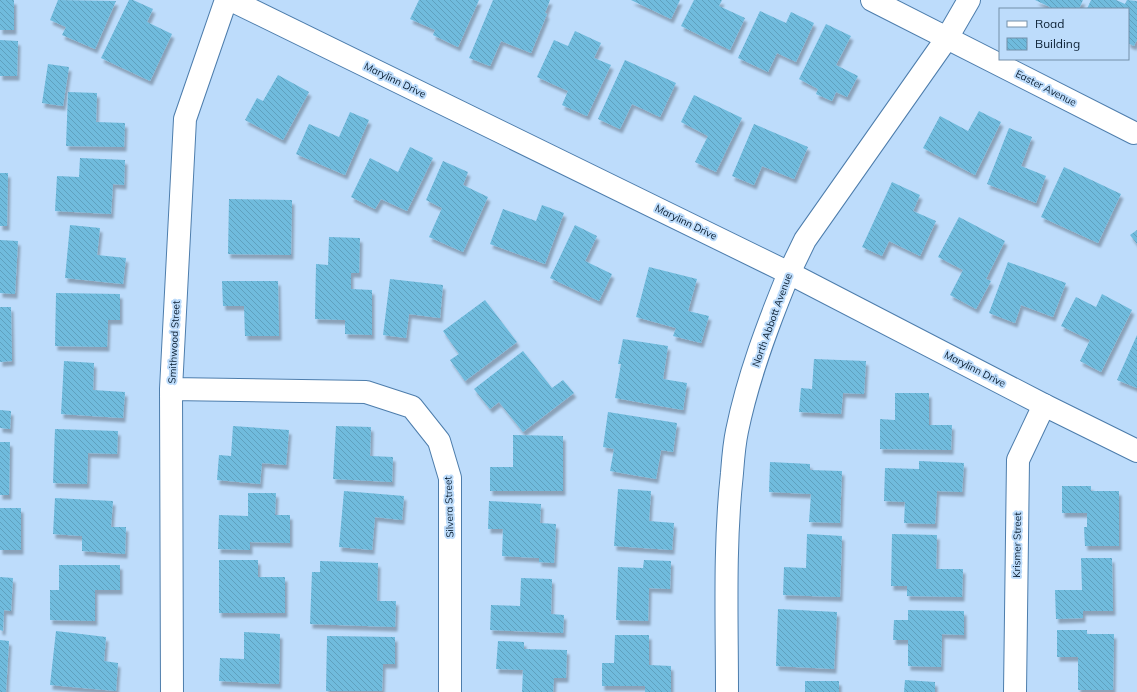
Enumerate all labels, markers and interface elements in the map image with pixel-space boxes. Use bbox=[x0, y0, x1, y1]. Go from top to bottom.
legend bbox=[999, 8, 1129, 60]
text: Road bbox=[1035, 16, 1064, 31]
text: Building bbox=[1035, 36, 1080, 51]
street label: Marylinn Drive bbox=[362, 59, 428, 101]
street label: Easter Avenue bbox=[1013, 67, 1079, 109]
street label: Marylinn Drive bbox=[653, 201, 719, 243]
street label: North Abbott Avenue bbox=[749, 272, 795, 368]
street label: Smithwood Street bbox=[165, 300, 183, 384]
street label: Marylinn Drive bbox=[942, 348, 1008, 390]
street label: Silvera Street bbox=[441, 476, 457, 538]
street label: Krismer Street bbox=[1010, 512, 1024, 578]

